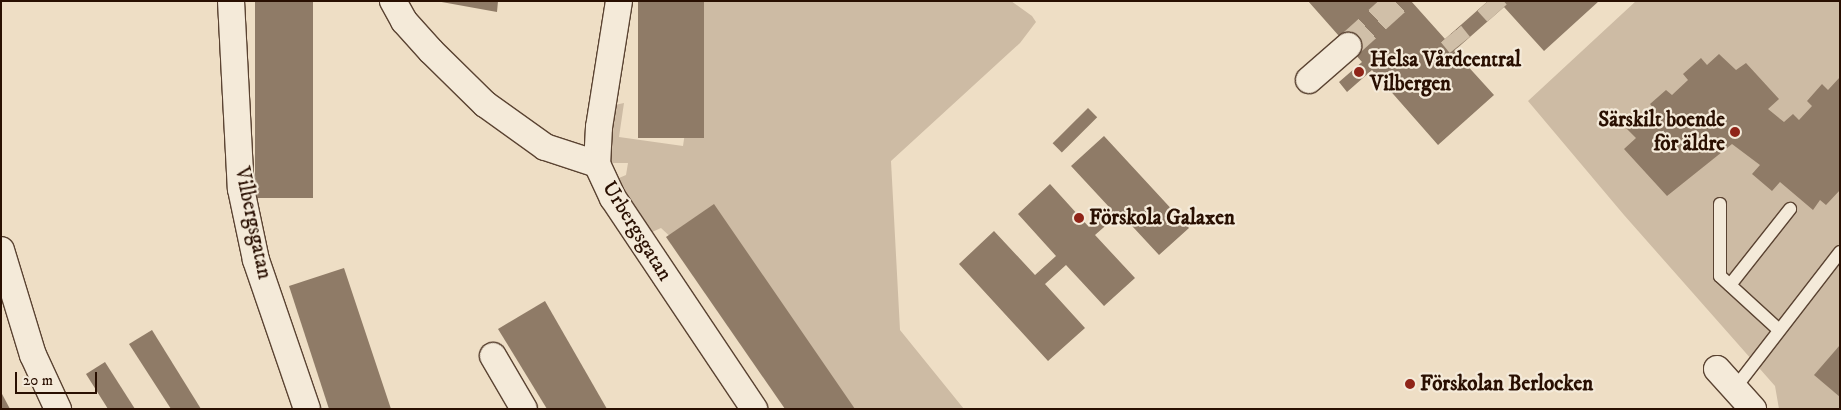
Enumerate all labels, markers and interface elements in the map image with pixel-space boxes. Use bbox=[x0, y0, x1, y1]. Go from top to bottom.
place label: Helsa Vårdcentral Vilbergen bbox=[1370, 47, 1521, 97]
marker: Helsa Vårdcentral Vilbergen bbox=[1352, 65, 1366, 79]
place label: Särskilt boende för äldre bbox=[1598, 107, 1725, 157]
marker: Särskilt boende för äldre bbox=[1729, 126, 1741, 138]
street label: Vilbergsgatan bbox=[229, 165, 277, 281]
street label: Urbergsgatan bbox=[596, 176, 678, 286]
place label: Förskola Galaxen bbox=[1089, 205, 1235, 231]
marker: Förskola Galaxen bbox=[1073, 212, 1085, 224]
scale bar bbox=[18, 362, 100, 394]
text: 20 m bbox=[23, 371, 53, 390]
place label: Förskolan Berlocken bbox=[1420, 371, 1593, 397]
marker: Förskolan Berlocken bbox=[1404, 378, 1416, 390]

